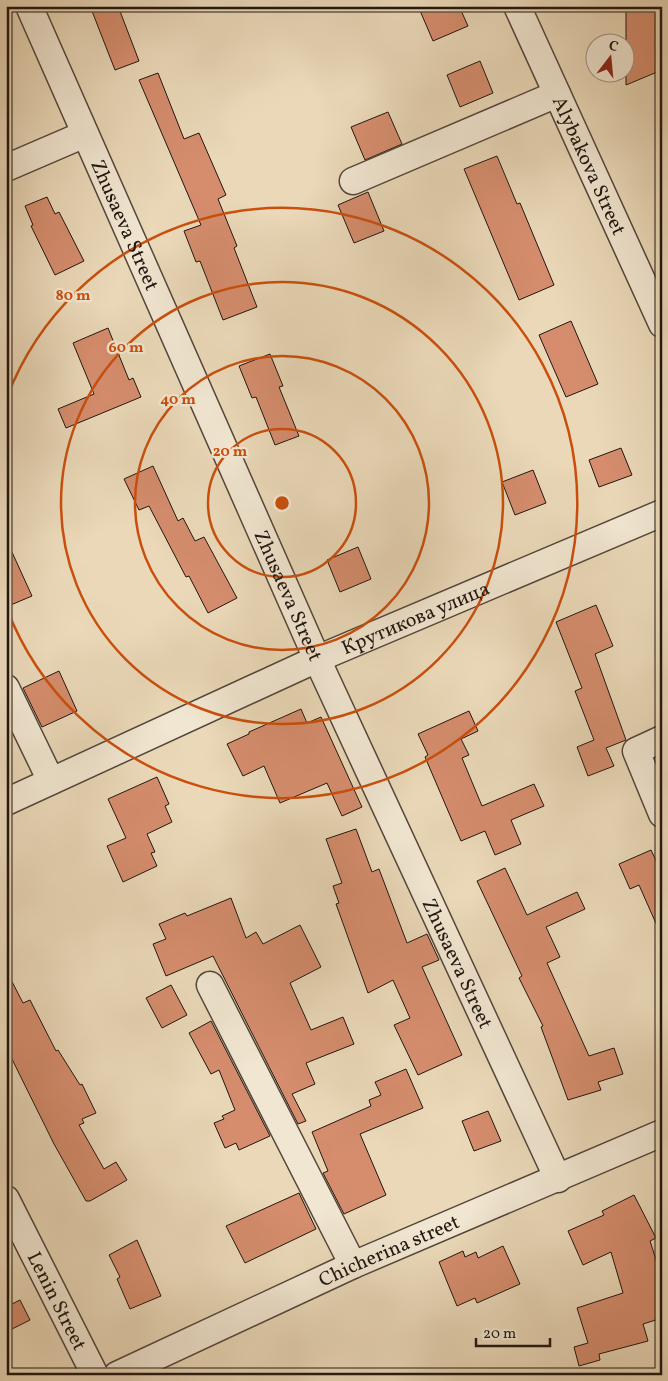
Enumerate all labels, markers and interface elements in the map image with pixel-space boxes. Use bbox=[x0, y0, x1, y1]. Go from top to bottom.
north arrow bbox=[586, 32, 636, 82]
text: С bbox=[606, 37, 620, 57]
street label: Alybakova Street bbox=[544, 92, 632, 240]
street label: Zhusaeva Street bbox=[82, 155, 165, 295]
text: 80 m bbox=[56, 286, 91, 307]
text: 60 m bbox=[109, 338, 144, 359]
text: 40 m bbox=[160, 390, 196, 411]
text: 20 m bbox=[213, 442, 248, 463]
centre of rings bbox=[273, 494, 291, 512]
street label: Zhusaeva Street bbox=[246, 526, 328, 666]
street label: Крутикова улица bbox=[338, 576, 494, 663]
street label: Zhusaeva Street bbox=[414, 894, 498, 1034]
street label: Chicherina street bbox=[314, 1209, 464, 1295]
street label: Lenin Street bbox=[19, 1248, 92, 1356]
scale bar bbox=[476, 1316, 549, 1348]
text: 20 m bbox=[483, 1324, 516, 1345]

